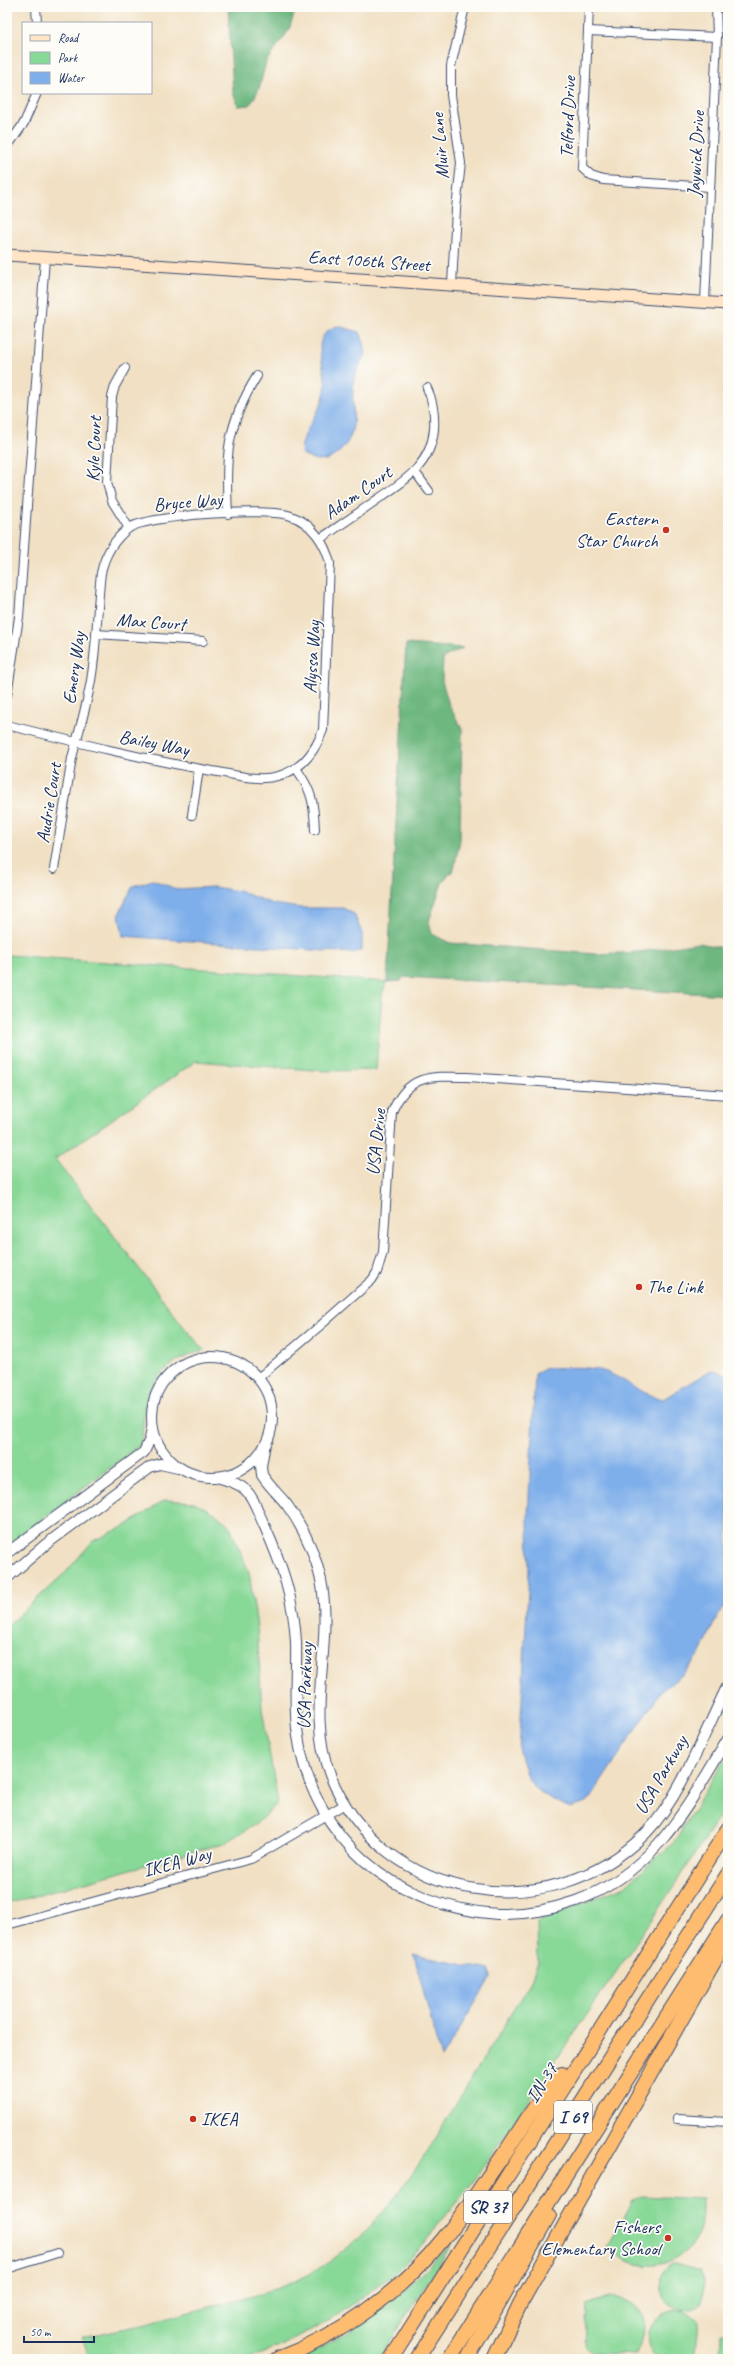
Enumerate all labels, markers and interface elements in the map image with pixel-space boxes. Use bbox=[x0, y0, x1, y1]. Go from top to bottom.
legend bbox=[22, 22, 152, 94]
text: Road bbox=[58, 30, 80, 46]
text: Park bbox=[58, 50, 79, 66]
text: Water bbox=[58, 70, 86, 86]
street label: Telford Drive bbox=[555, 74, 581, 158]
street label: Jaywick Drive bbox=[682, 109, 710, 199]
street label: Muir Lane bbox=[425, 110, 455, 180]
street label: East 106th Street bbox=[307, 245, 432, 277]
street label: Kyle Court bbox=[81, 414, 107, 482]
street label: Adam Court bbox=[319, 460, 398, 525]
street label: Bryce Way bbox=[153, 487, 225, 517]
place label: Eastern Star Church bbox=[575, 507, 658, 553]
marker: Eastern Star Church bbox=[661, 525, 671, 535]
street label: Max Court bbox=[116, 608, 189, 637]
street label: Alyssa Way bbox=[298, 618, 326, 694]
street label: Emery Way bbox=[57, 629, 91, 706]
street label: Bailey Way bbox=[117, 724, 192, 762]
street label: Audrie Court bbox=[31, 760, 67, 845]
street label: USA Drive bbox=[361, 1106, 392, 1176]
place label: The Link bbox=[647, 1275, 705, 1299]
marker: The Link bbox=[634, 1282, 644, 1292]
street label: USA Parkway bbox=[291, 1641, 319, 1730]
street label: USA Parkway bbox=[629, 1730, 694, 1819]
street label: IKEA Way bbox=[140, 1841, 215, 1883]
street label: IN-37 bbox=[521, 2057, 564, 2107]
road number: I 69 bbox=[554, 2101, 592, 2133]
place label: IKEA bbox=[201, 2107, 238, 2131]
marker: IKEA bbox=[188, 2114, 198, 2124]
road number: SR 37 bbox=[464, 2191, 512, 2223]
place label: Fishers Elementary School bbox=[541, 2215, 664, 2261]
marker: Fishers Elementary School bbox=[663, 2233, 673, 2243]
scale bar bbox=[24, 2318, 94, 2344]
text: 50 m bbox=[30, 2324, 52, 2340]

